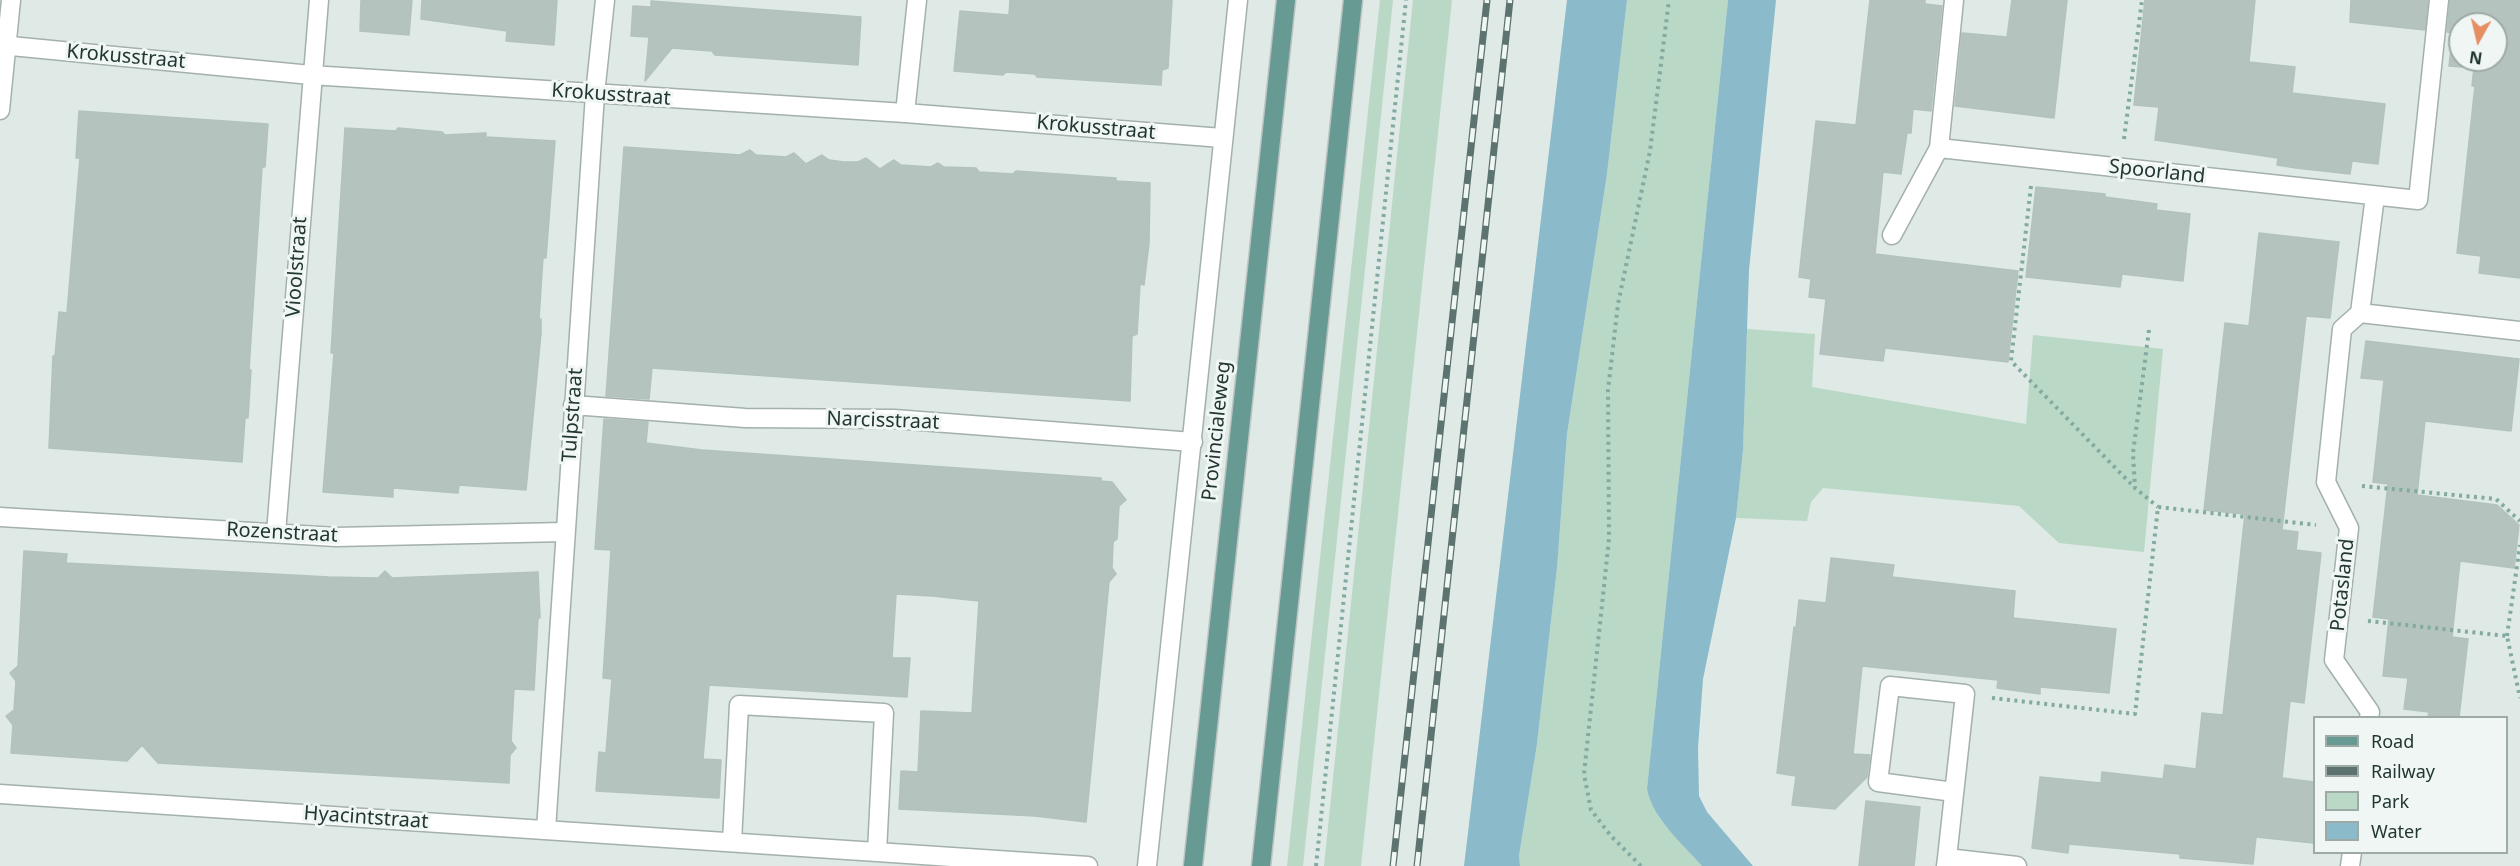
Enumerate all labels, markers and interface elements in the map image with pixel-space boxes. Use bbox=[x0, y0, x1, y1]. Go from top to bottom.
north arrow bbox=[2448, 12, 2508, 72]
street label: Krokusstraat bbox=[66, 40, 186, 74]
text: N bbox=[2468, 46, 2484, 70]
street label: Krokusstraat bbox=[551, 79, 671, 111]
street label: Krokusstraat bbox=[1036, 111, 1156, 145]
street label: Spoorland bbox=[2108, 155, 2206, 189]
street label: Vioolstraat bbox=[282, 216, 312, 318]
street label: Provincialeweg bbox=[1198, 360, 1236, 502]
street label: Tulpstraat bbox=[558, 367, 588, 463]
street label: Narcisstraat bbox=[826, 407, 940, 435]
street label: Rozenstraat bbox=[226, 518, 338, 548]
street label: Potasland bbox=[2326, 537, 2360, 633]
legend bbox=[2313, 716, 2508, 854]
text: Road bbox=[2371, 729, 2414, 753]
text: Railway bbox=[2371, 759, 2435, 783]
text: Park bbox=[2371, 789, 2409, 813]
street label: Hyacintstraat bbox=[303, 802, 429, 834]
text: Water bbox=[2371, 819, 2422, 843]

